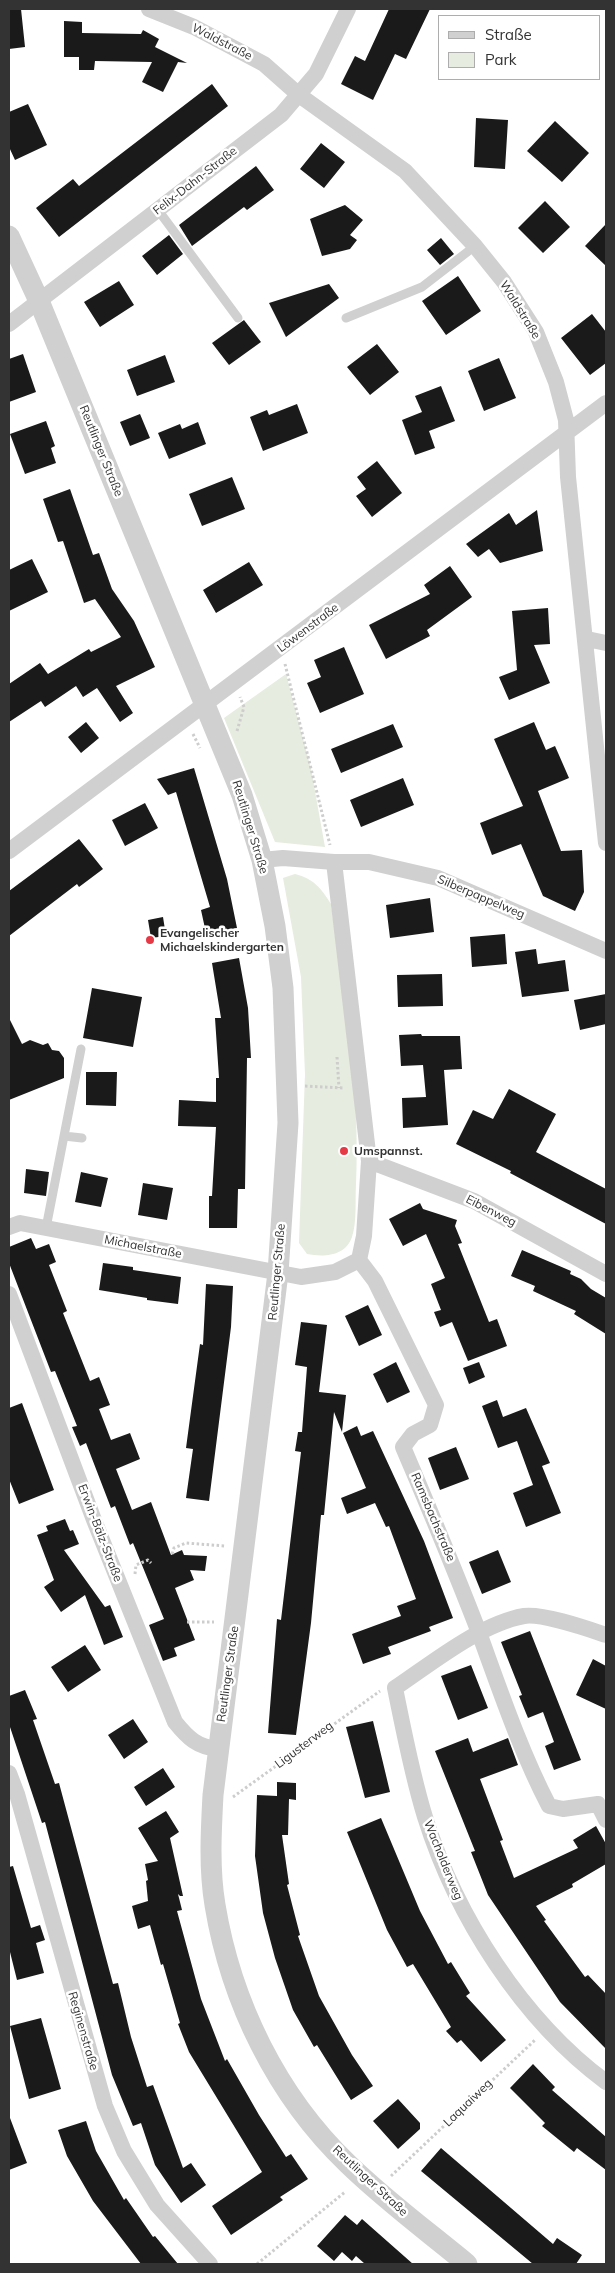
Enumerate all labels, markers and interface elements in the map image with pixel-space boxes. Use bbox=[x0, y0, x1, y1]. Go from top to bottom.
legend bbox=[438, 15, 600, 80]
street label: Waldstraße bbox=[189, 21, 255, 63]
text: Straße bbox=[485, 25, 532, 44]
text: Park bbox=[485, 50, 517, 69]
street label: Felix-Dahn-Straße bbox=[150, 144, 240, 218]
street label: Waldstraße bbox=[497, 278, 543, 342]
street label: Reutlinger Straße bbox=[76, 403, 126, 499]
street label: Löwenstraße bbox=[275, 600, 341, 656]
street label: Reutlinger Straße bbox=[229, 778, 271, 876]
street label: Silberpappelweg bbox=[435, 872, 527, 922]
place label: Evangelischer Michaelskindergarten bbox=[160, 926, 284, 954]
marker: Evangelischer Michaelskindergarten bbox=[144, 934, 156, 946]
place label: Umspannst. bbox=[354, 1144, 423, 1158]
marker: Umspannst. bbox=[338, 1145, 350, 1157]
street label: Eibenweg bbox=[463, 1192, 519, 1230]
street label: Reutlinger Straße bbox=[266, 1223, 288, 1321]
street label: Michaelstraße bbox=[103, 1232, 183, 1262]
street label: Ramsbachstraße bbox=[408, 1470, 458, 1564]
street label: Erwin-Bälz-Straße bbox=[75, 1482, 125, 1584]
street label: Reutlinger Straße bbox=[214, 1625, 242, 1723]
street label: Ligusterweg bbox=[272, 1719, 336, 1771]
street label: Wacholderweg bbox=[420, 1818, 466, 1902]
street label: Reginenstraße bbox=[65, 1990, 101, 2072]
street label: Laquaiweg bbox=[441, 2076, 495, 2130]
street label: Reutlinger Straße bbox=[330, 2143, 410, 2219]

